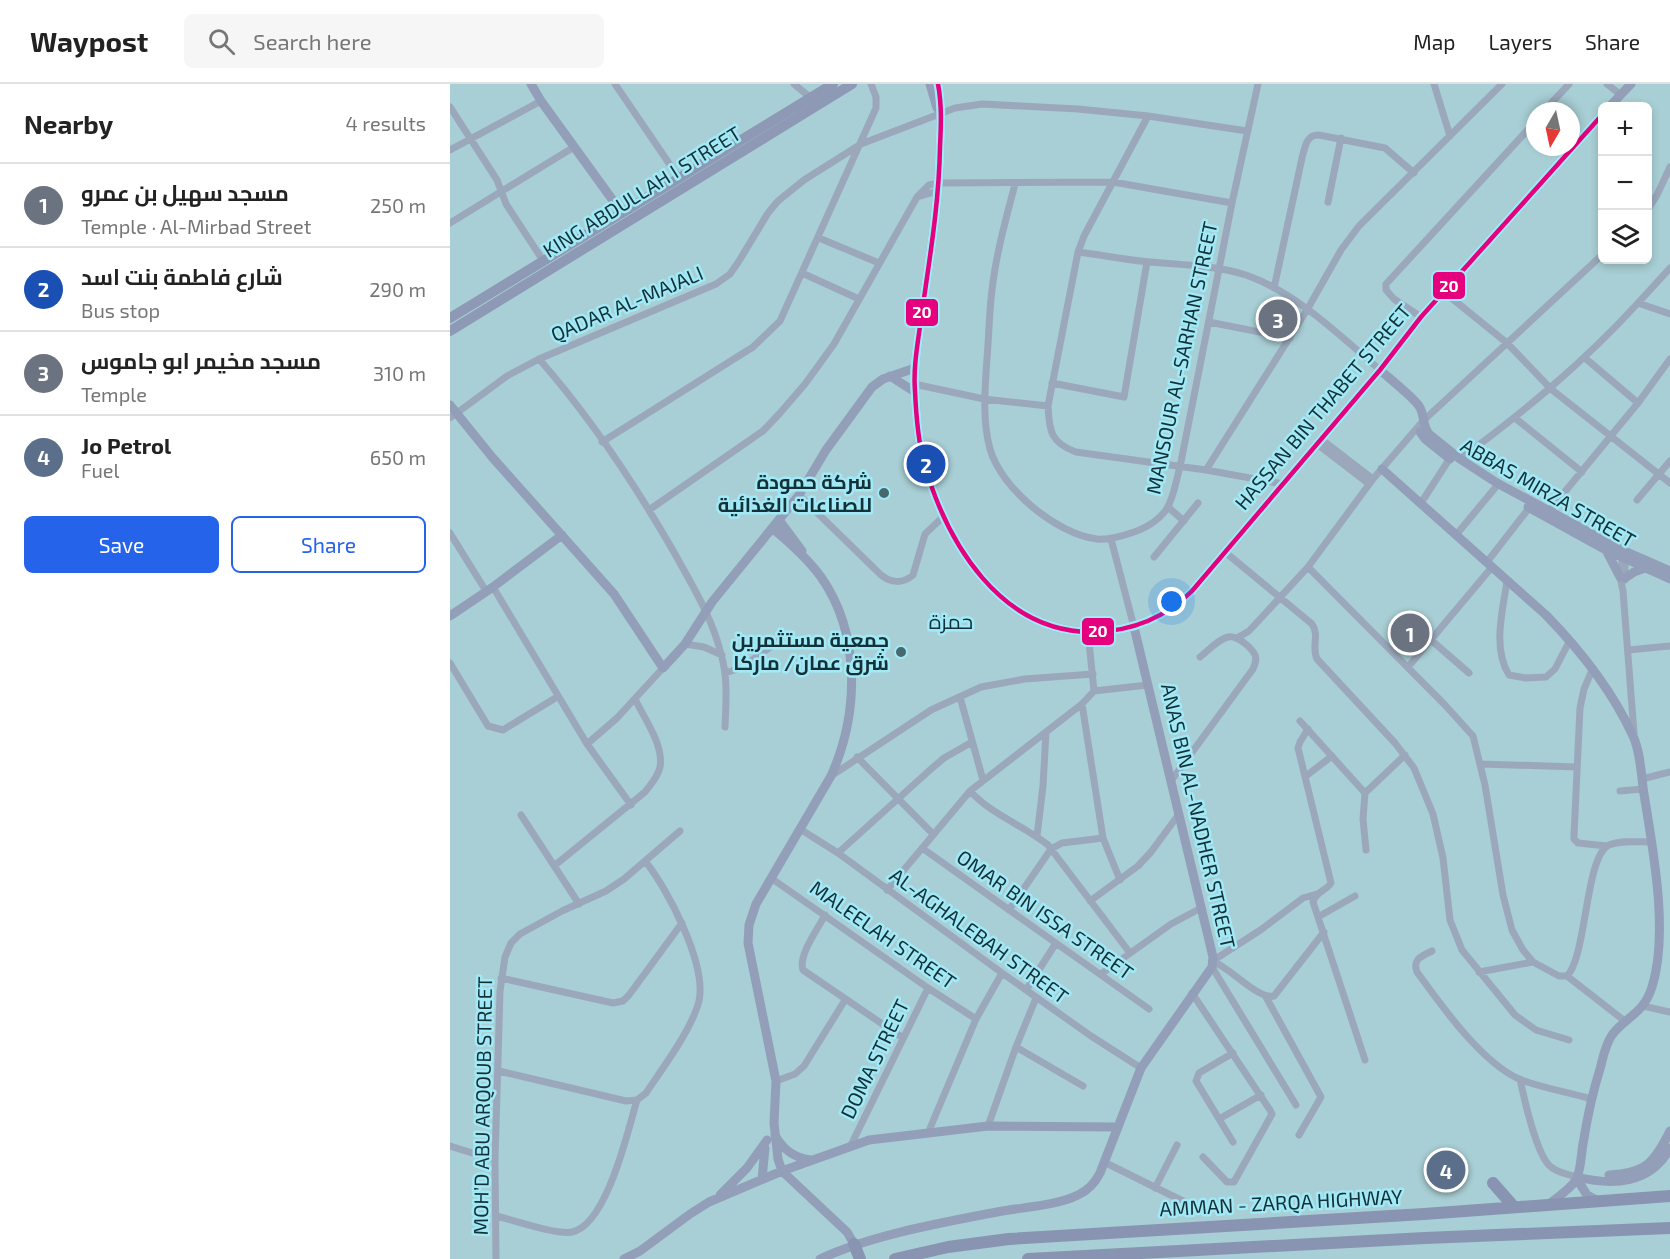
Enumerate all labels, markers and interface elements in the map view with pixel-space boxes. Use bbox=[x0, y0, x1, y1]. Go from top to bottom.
search box bbox=[184, 14, 604, 68]
text: Waypost bbox=[30, 24, 148, 58]
icon: search bbox=[205, 25, 238, 58]
text: Search here bbox=[253, 28, 372, 54]
text: Map bbox=[1413, 29, 1455, 54]
text: Layers bbox=[1488, 29, 1552, 54]
text: Share bbox=[1585, 29, 1640, 54]
north arrow bbox=[1526, 102, 1580, 156]
map controls bbox=[1598, 102, 1652, 264]
button: + bbox=[1598, 102, 1652, 156]
text: Nearby bbox=[24, 108, 113, 139]
text: 4 results bbox=[346, 111, 426, 135]
street label: KING ABDULLAH I STREET bbox=[538, 120, 745, 262]
button: − bbox=[1598, 156, 1652, 210]
text: مسجد سهيل بن عمرو bbox=[81, 179, 289, 205]
text: 1 bbox=[39, 193, 48, 217]
text: 250 m bbox=[370, 193, 426, 217]
button: layers bbox=[1598, 210, 1652, 264]
text: Temple · Al-Mirbad Street bbox=[81, 214, 311, 238]
street label: MANSOUR AL-SARHAN STREET bbox=[1140, 219, 1222, 496]
street label: QADAR AL-MAJALI bbox=[547, 260, 706, 346]
text: شارع فاطمة بنت اسد bbox=[81, 263, 283, 289]
line badge: 20 bbox=[1432, 271, 1466, 300]
text: 20 bbox=[1439, 276, 1459, 295]
text: 2 bbox=[38, 277, 49, 301]
text: 290 m bbox=[369, 277, 426, 301]
pin: 3 bbox=[1258, 296, 1298, 342]
text: Bus stop bbox=[81, 298, 160, 322]
line badge: 20 bbox=[905, 298, 939, 327]
street label: HASSAN BIN THABET STREET bbox=[1229, 298, 1416, 514]
text: 20 bbox=[912, 302, 932, 321]
text: مسجد مخيمر ابو جاموس bbox=[81, 347, 321, 373]
text: 3 bbox=[38, 361, 49, 385]
text: 310 m bbox=[373, 361, 426, 385]
text: Temple bbox=[81, 382, 147, 406]
text: Jo Petrol bbox=[81, 432, 171, 458]
street label: ABBAS MIRZA STREET bbox=[1457, 432, 1640, 552]
pin: 2 bbox=[906, 442, 946, 487]
text: 4 bbox=[37, 445, 50, 469]
text: 650 m bbox=[370, 445, 426, 469]
text: Fuel bbox=[81, 458, 120, 482]
place label: شركة حمودة للصناعات الغذائية bbox=[718, 469, 872, 517]
marker: شركة حمودة للصناعات الغذائية bbox=[877, 486, 891, 500]
button: Save bbox=[24, 516, 219, 573]
button: Share bbox=[231, 516, 426, 573]
your location bbox=[1157, 587, 1186, 616]
district label: حمزة bbox=[929, 608, 973, 634]
pin: 1 bbox=[1390, 610, 1430, 656]
line badge: 20 bbox=[1081, 617, 1115, 646]
text: 20 bbox=[1088, 621, 1108, 640]
place label: جمعية مستثمرين شرق عمان/ ماركا bbox=[732, 627, 889, 676]
marker: جمعية مستثمرين شرق عمان/ ماركا bbox=[894, 645, 908, 659]
street label: ANAS BIN AL-NADHER STREET bbox=[1157, 681, 1241, 951]
street label: OMAR BIN ISSA STREET bbox=[953, 844, 1139, 984]
street label: AL-AGHALEBAH STREET bbox=[886, 862, 1074, 1008]
street label: MALEELAH STREET bbox=[806, 875, 961, 994]
street label: MOH’D ABU ARQOUB STREET bbox=[468, 976, 496, 1236]
street label: DOMA STREET bbox=[835, 995, 914, 1122]
pin: 4 bbox=[1426, 1148, 1466, 1192]
street label: AMMAN - ZARQA HIGHWAY bbox=[1159, 1184, 1404, 1220]

